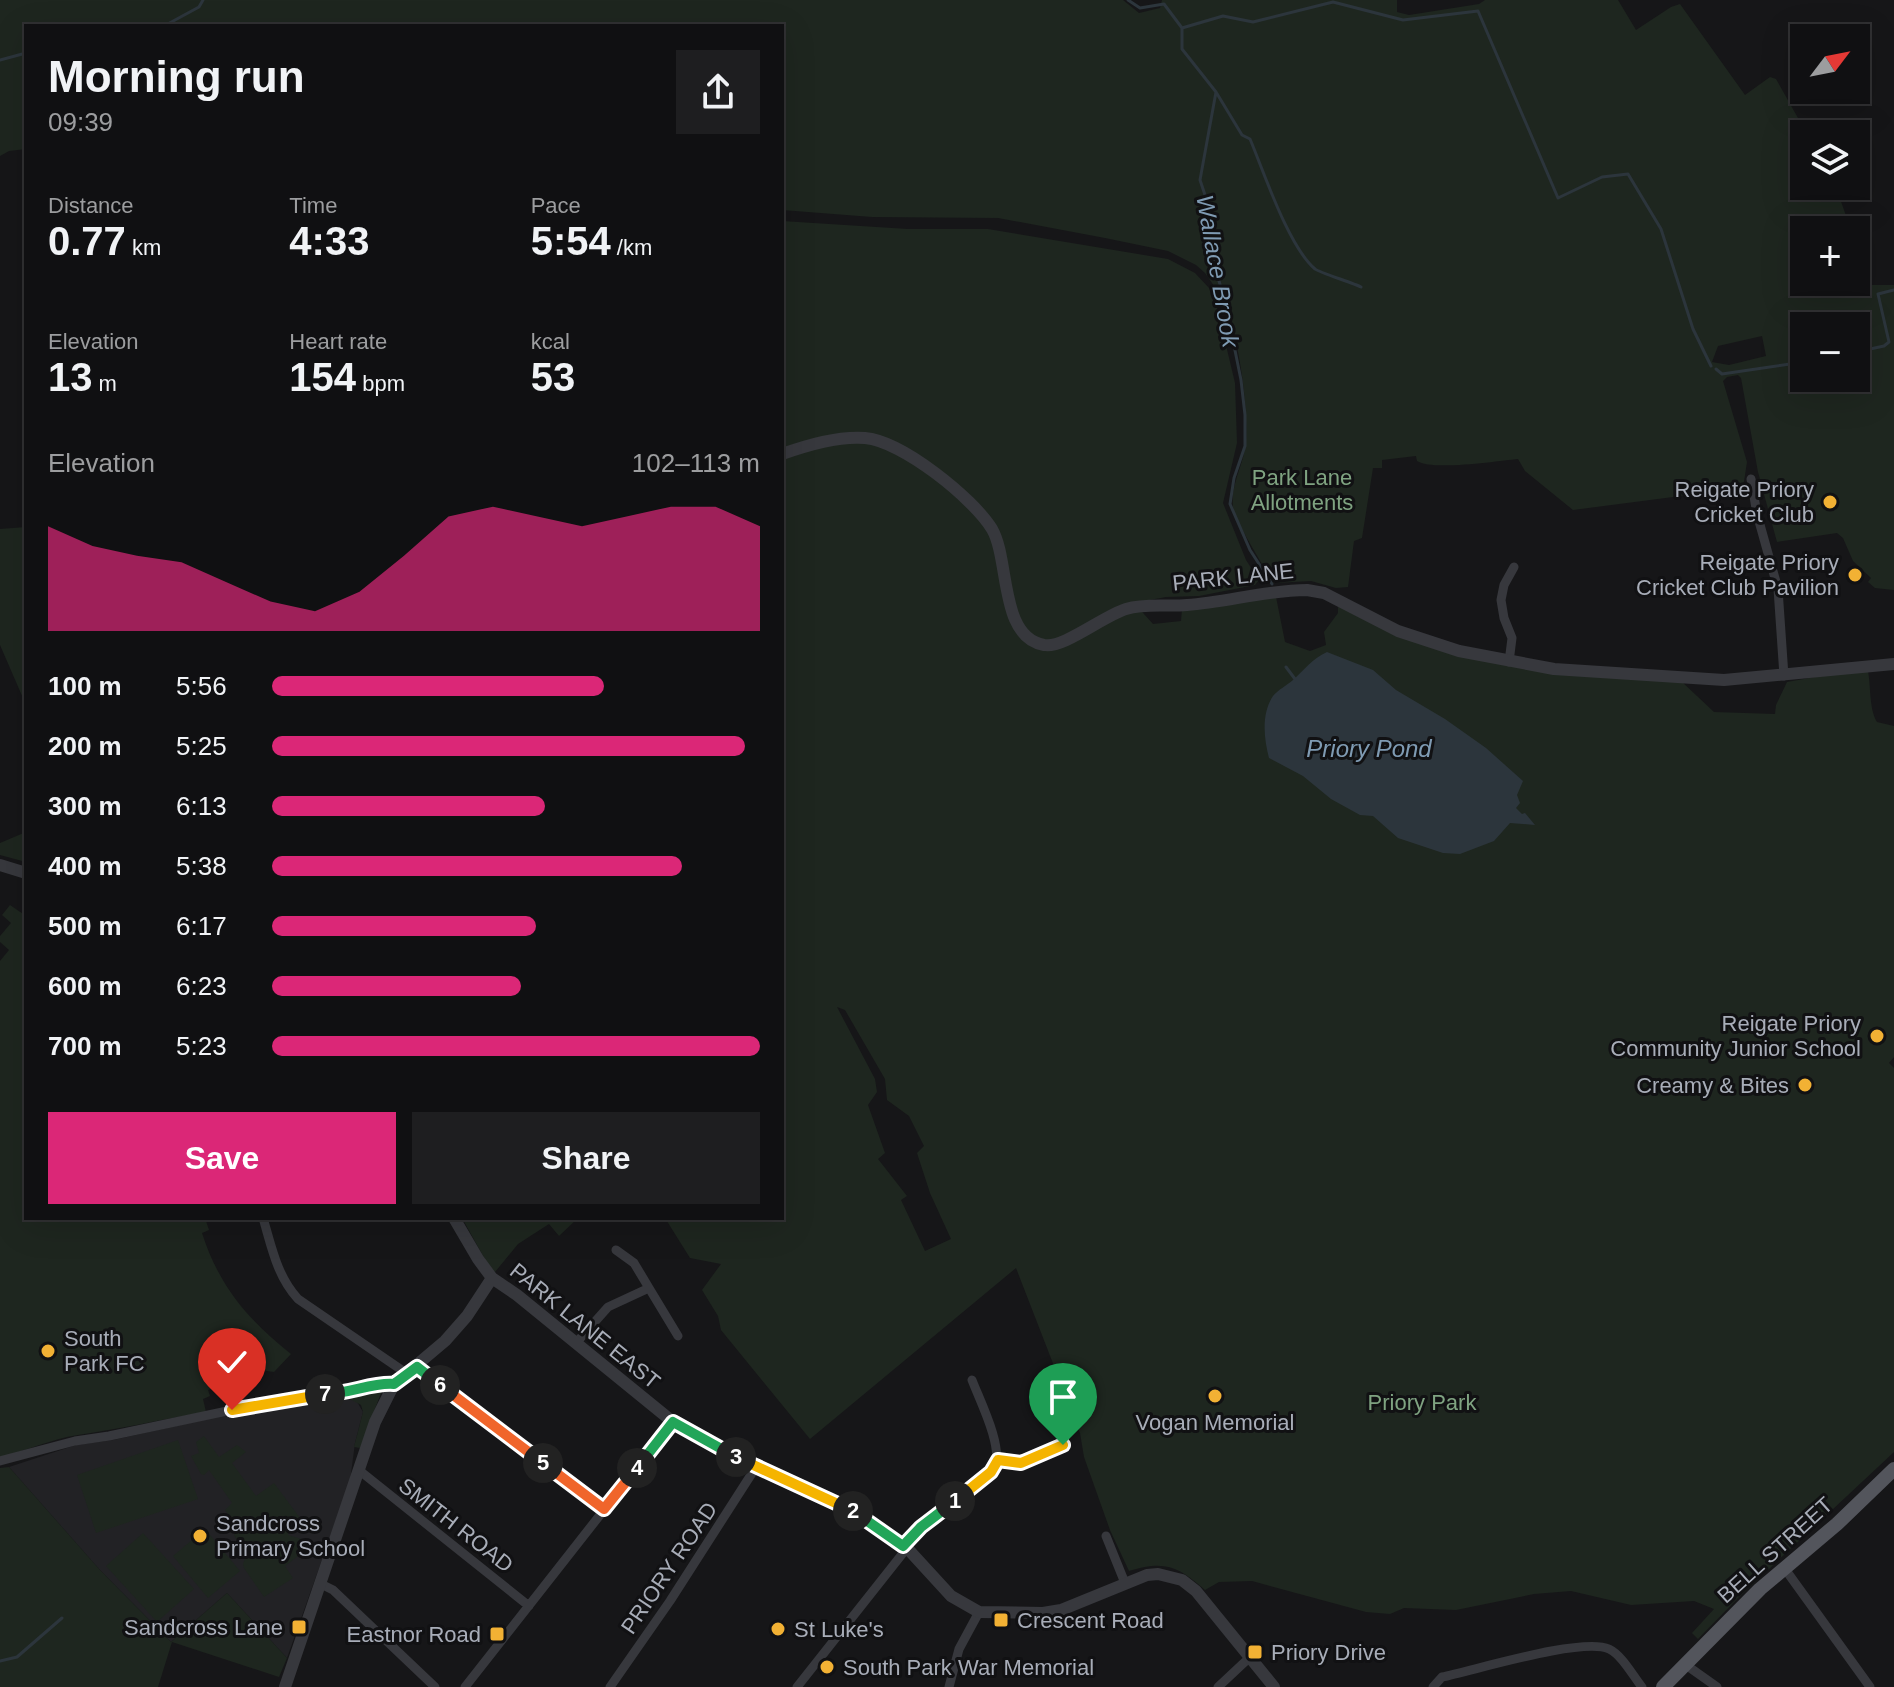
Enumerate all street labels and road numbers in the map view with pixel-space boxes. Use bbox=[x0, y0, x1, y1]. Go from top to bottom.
street label: PARK LANE bbox=[1171, 558, 1295, 596]
street label: PARK LANE EAST bbox=[505, 1258, 665, 1394]
street label: SMITH ROAD bbox=[394, 1473, 518, 1577]
street label: BELL STREET bbox=[1712, 1492, 1838, 1608]
street label: PRIORY ROAD bbox=[616, 1497, 722, 1639]

